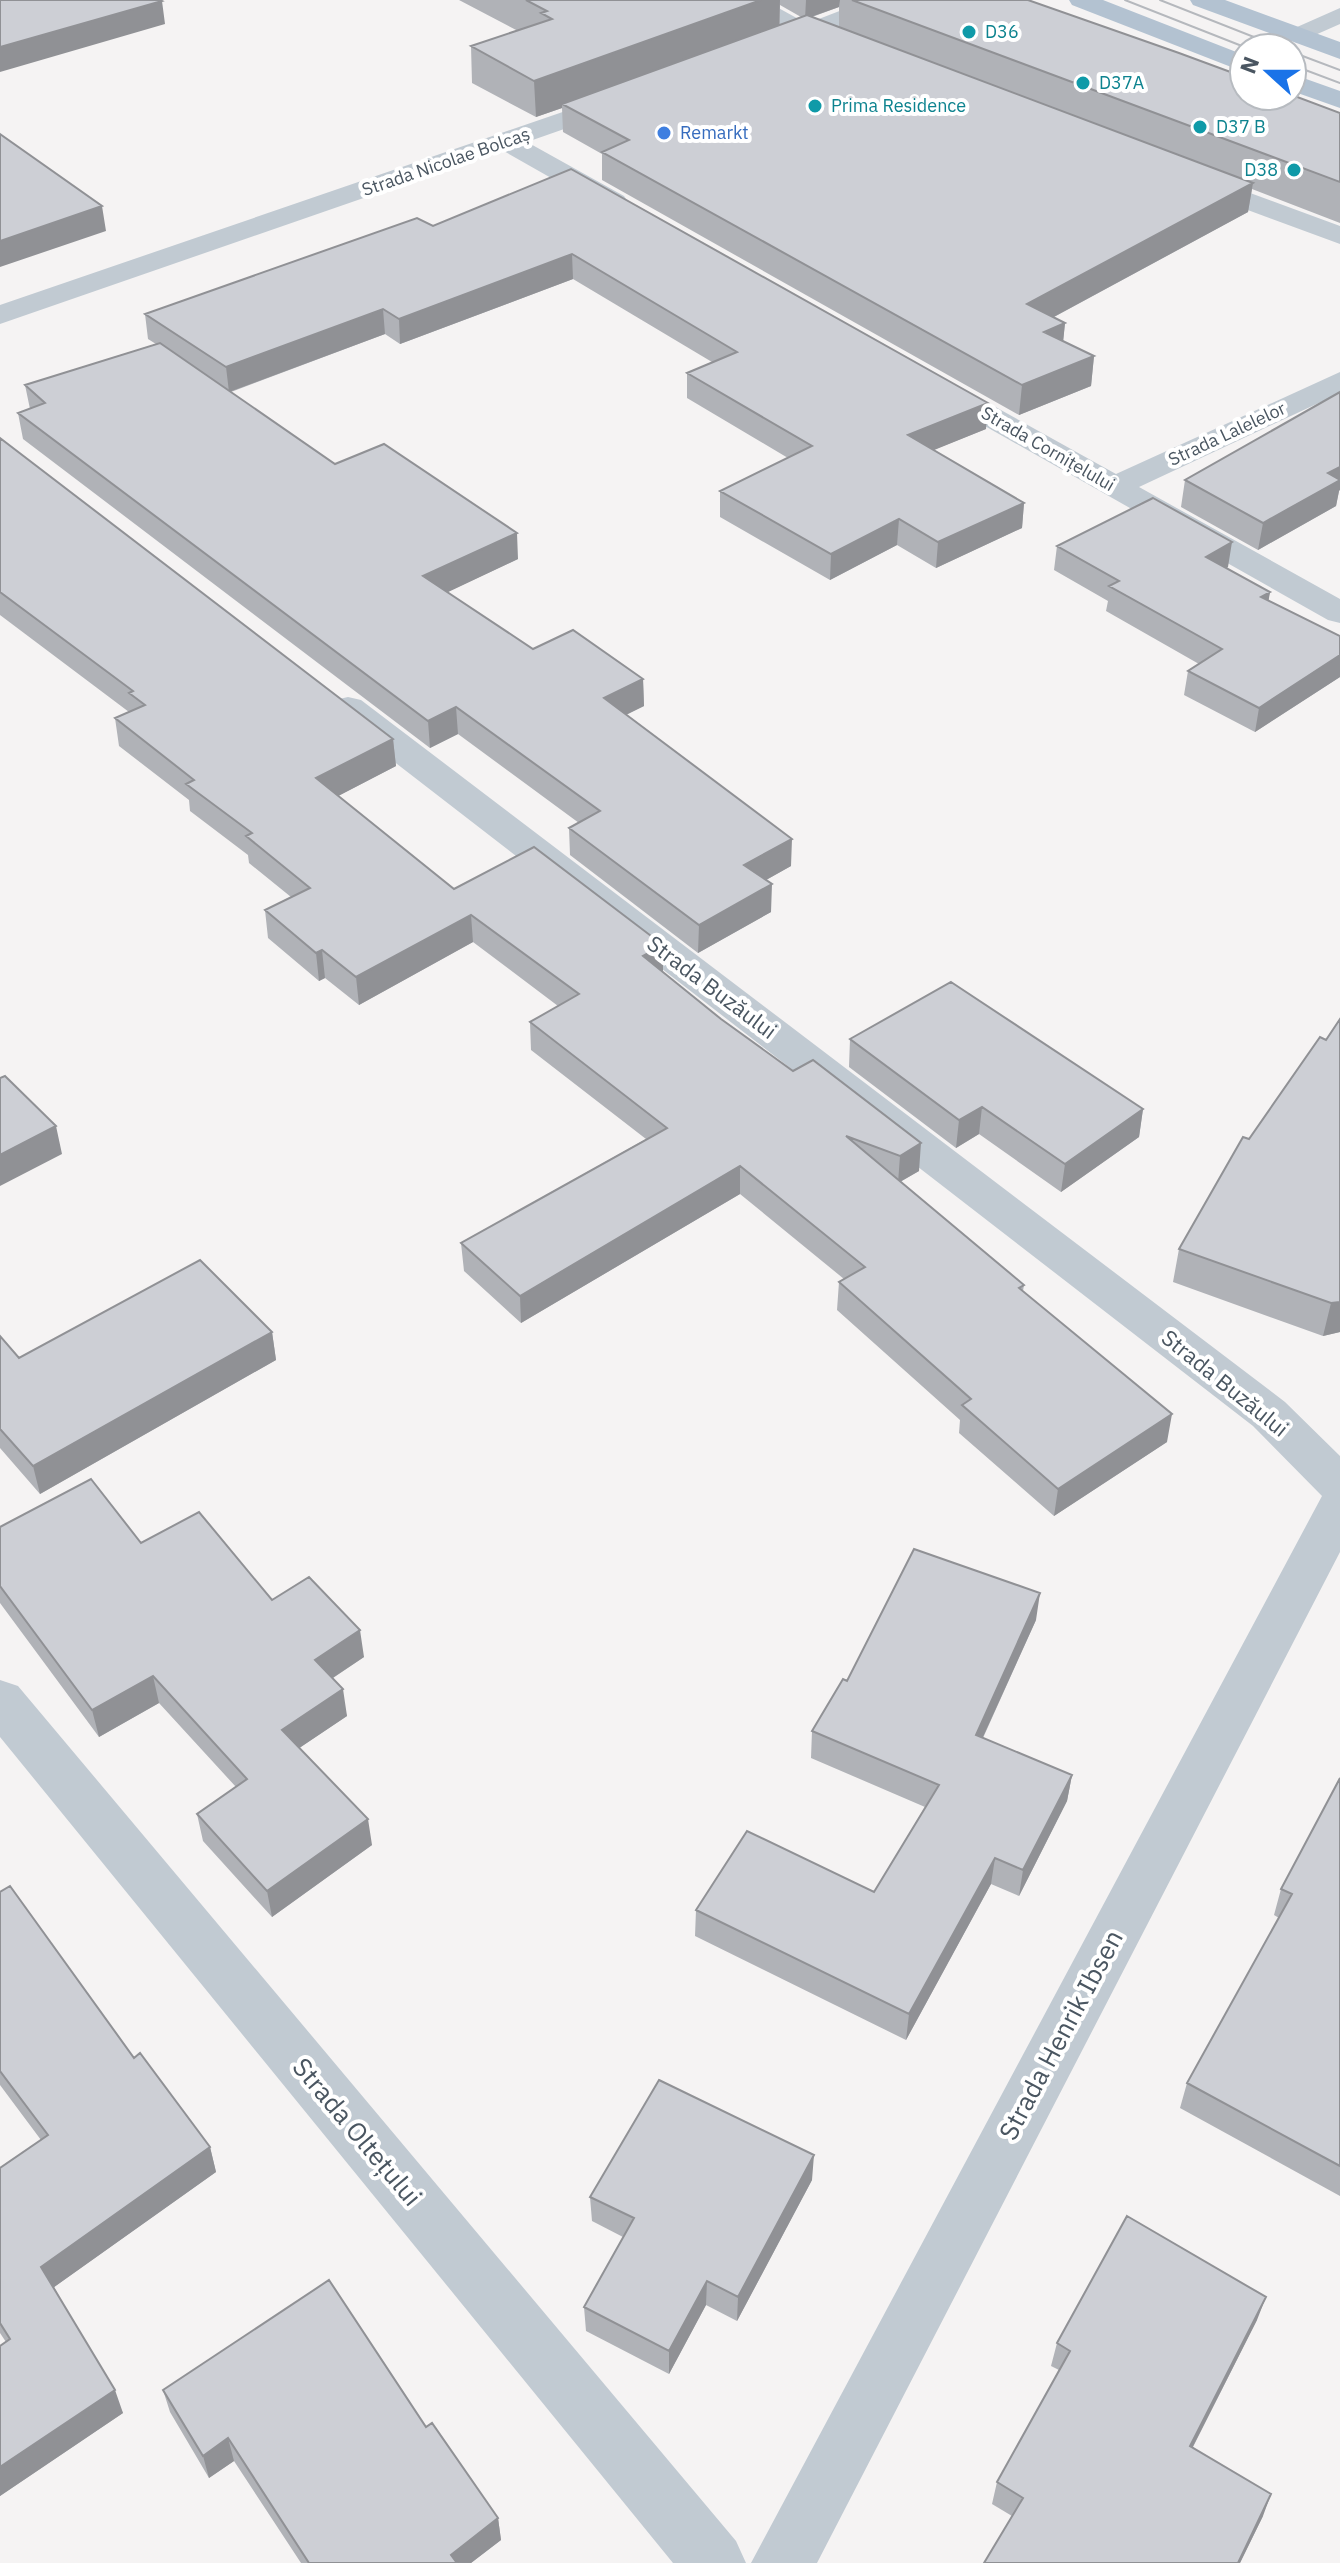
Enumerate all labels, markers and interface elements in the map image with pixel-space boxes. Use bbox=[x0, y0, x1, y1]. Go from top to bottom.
place label: D36 bbox=[985, 20, 1019, 43]
marker: D36 bbox=[960, 23, 978, 41]
north arrow bbox=[1228, 32, 1308, 112]
text: N bbox=[1232, 52, 1265, 77]
place label: D37A bbox=[1099, 71, 1145, 94]
marker: D37A bbox=[1074, 74, 1092, 92]
place label: Prima Residence bbox=[831, 94, 966, 117]
marker: Prima Residence bbox=[806, 97, 824, 115]
place label: D37 B bbox=[1216, 115, 1266, 138]
marker: D37 B bbox=[1191, 118, 1209, 136]
place label: Remarkt bbox=[680, 121, 749, 144]
street label: Strada Nicolae Bolcaș bbox=[359, 122, 533, 201]
marker: Remarkt bbox=[655, 124, 673, 142]
place label: D38 bbox=[1244, 158, 1278, 181]
marker: D38 bbox=[1285, 161, 1303, 179]
street label: Strada Lalelelor bbox=[1164, 396, 1290, 471]
street label: Strada Cornițelului bbox=[977, 401, 1119, 496]
street label: Strada Buzăului bbox=[642, 928, 783, 1045]
street label: Strada Buzăului bbox=[1156, 1322, 1295, 1443]
street label: Strada Henrik Ibsen bbox=[990, 1924, 1130, 2145]
street label: Strada Oltețului bbox=[286, 2050, 430, 2213]

